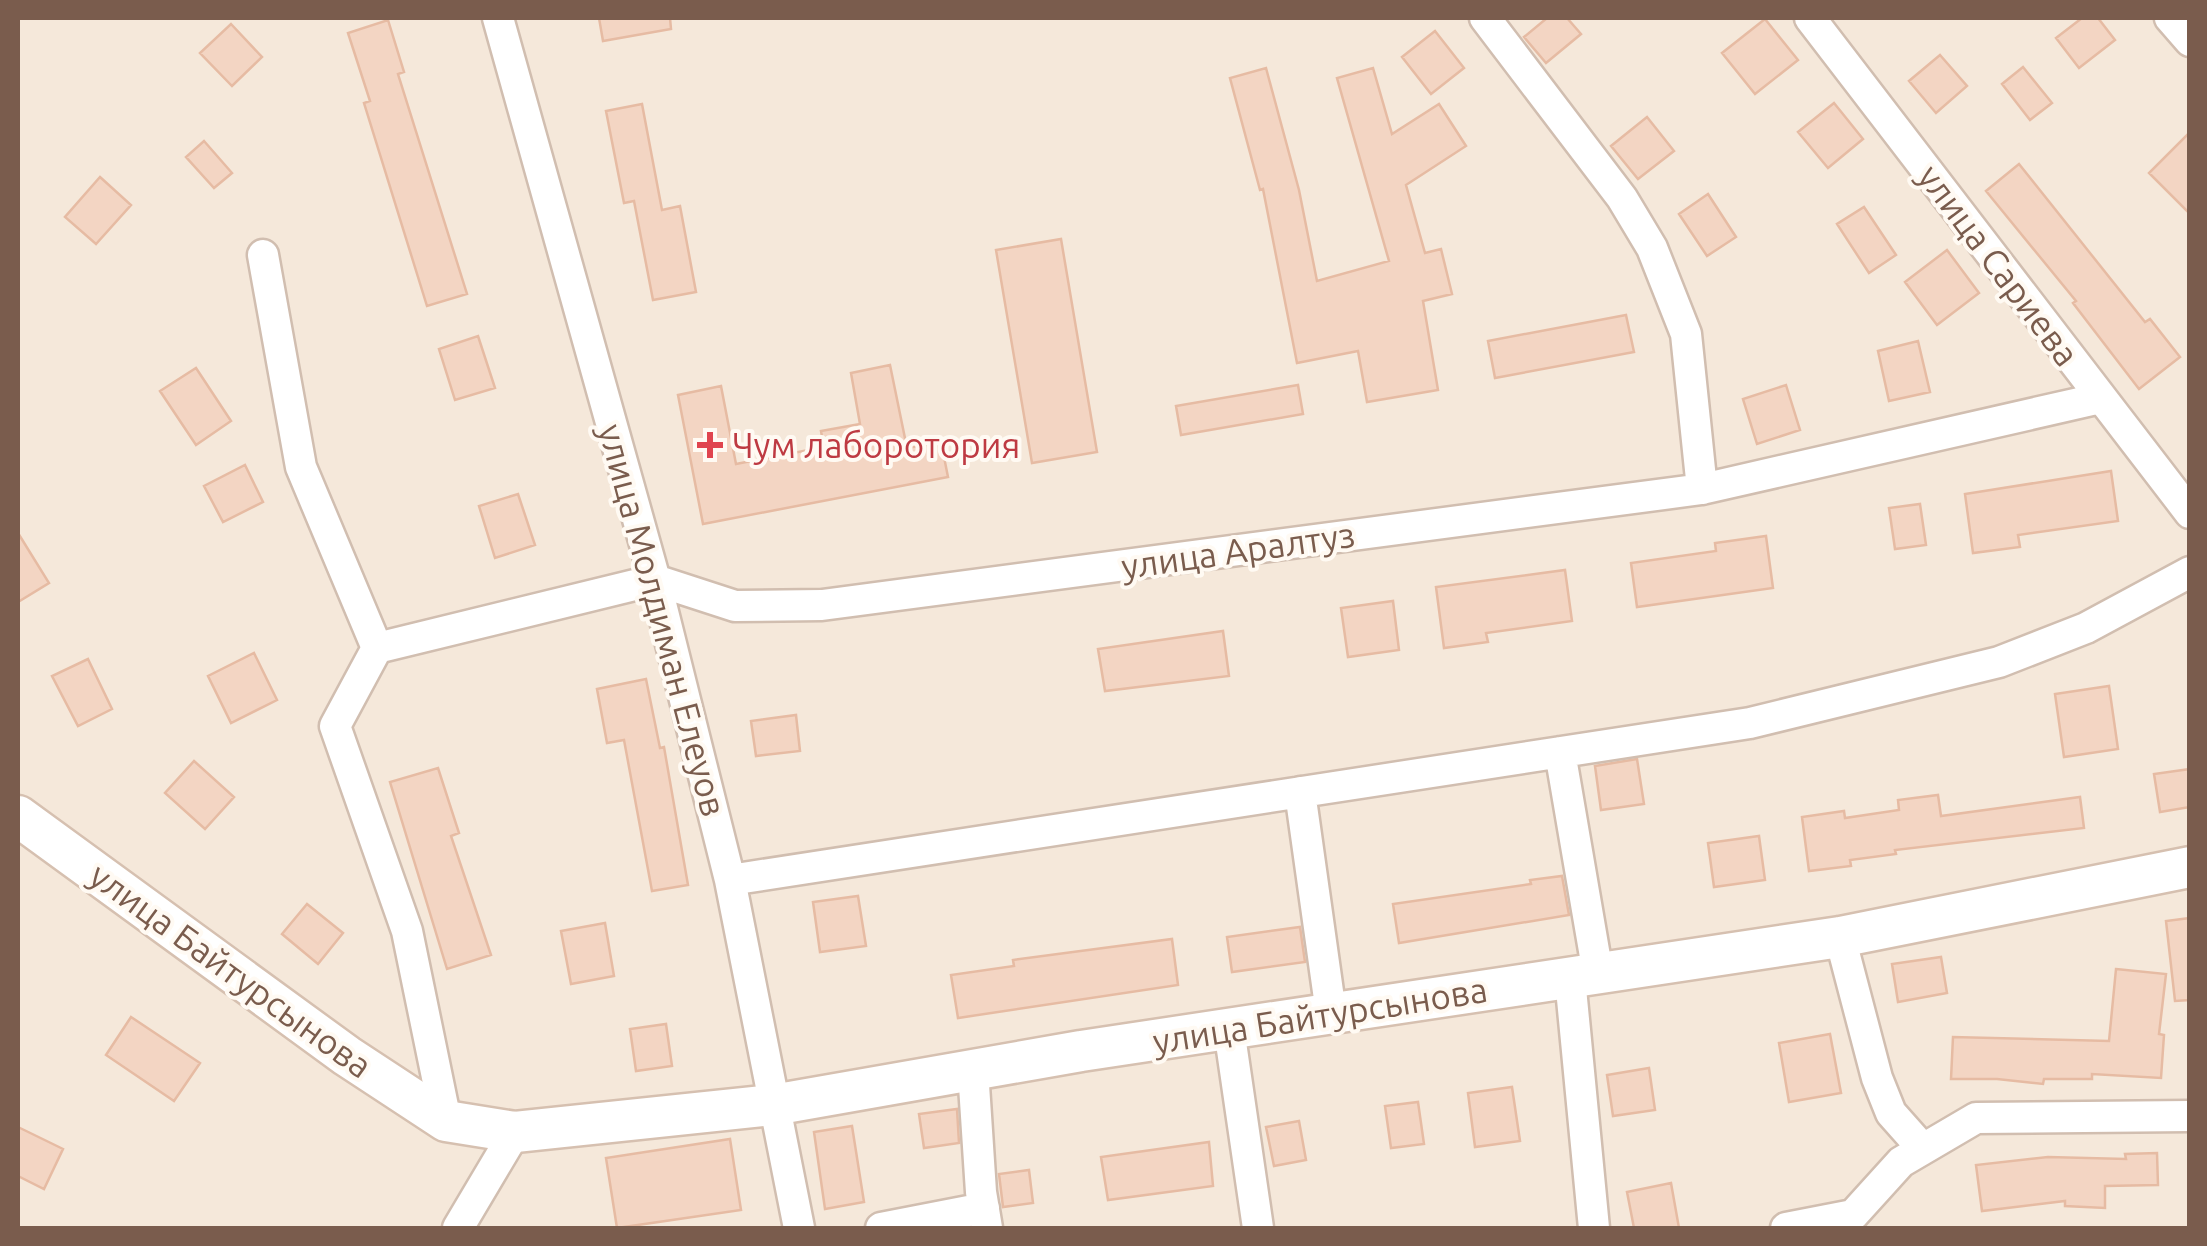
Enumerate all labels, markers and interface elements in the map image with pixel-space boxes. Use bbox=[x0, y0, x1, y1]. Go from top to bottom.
street label: улица Сариева bbox=[1910, 157, 2088, 373]
street label: улица Молдиман Елеуов bbox=[591, 420, 735, 820]
place label: Чум лаборотория bbox=[732, 425, 1020, 465]
marker: Чум лаборотория bbox=[697, 432, 723, 458]
street label: улица Аралтуз bbox=[1119, 514, 1357, 586]
street label: улица Байтурсынова bbox=[82, 854, 380, 1086]
street label: улица Байтурсынова bbox=[1150, 969, 1490, 1061]

